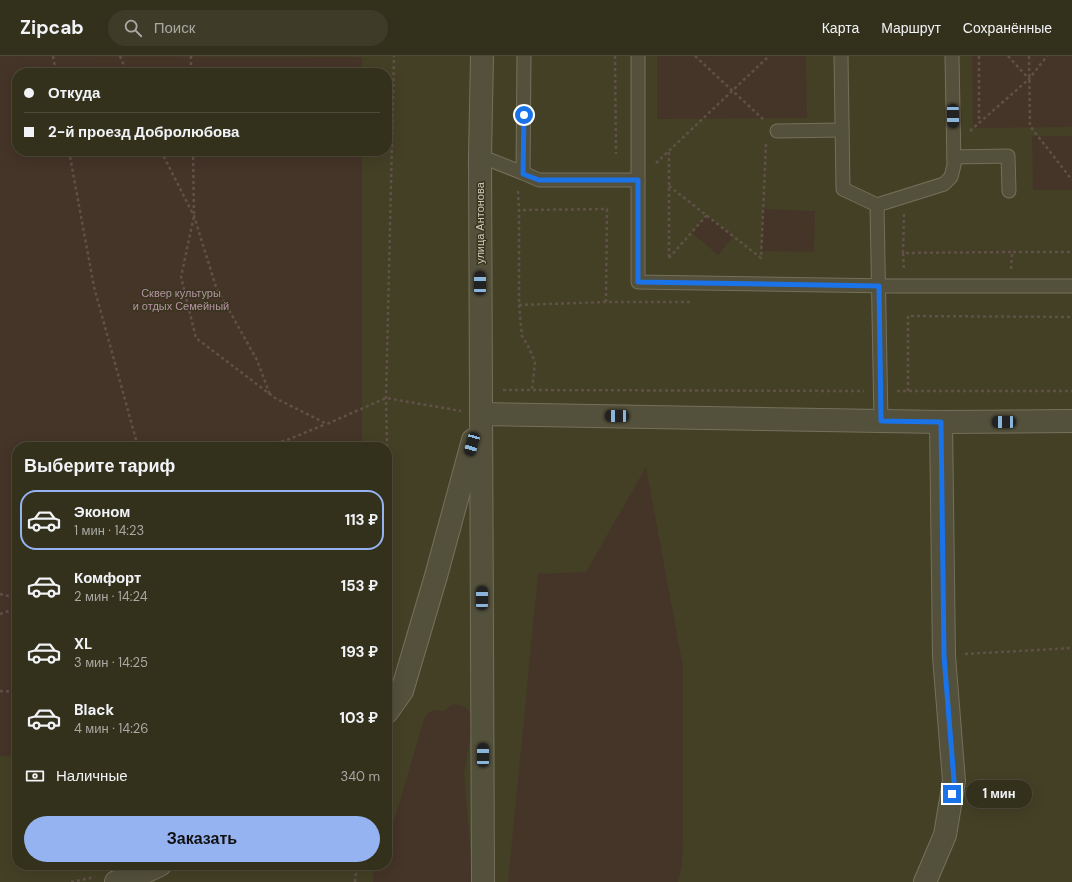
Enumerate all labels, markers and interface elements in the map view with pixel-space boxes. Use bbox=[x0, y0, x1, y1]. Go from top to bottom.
search box bbox=[108, 10, 388, 46]
text: Zipcab bbox=[20, 15, 84, 40]
icon: search bbox=[122, 17, 144, 39]
text: Поиск bbox=[154, 18, 195, 38]
text: Карта bbox=[822, 19, 859, 37]
text: Маршрут bbox=[881, 19, 941, 37]
text: Сохранённые bbox=[963, 19, 1052, 37]
text: Откуда bbox=[48, 83, 100, 103]
car bbox=[947, 104, 959, 128]
route start bbox=[515, 106, 533, 124]
text: 2-й проезд Добролюбова bbox=[48, 122, 239, 142]
street label: улица Антонова bbox=[473, 181, 487, 264]
car bbox=[474, 271, 486, 295]
park label: Сквер культуры и отдых Семейный bbox=[133, 286, 229, 313]
car bbox=[605, 410, 629, 422]
car bbox=[992, 416, 1016, 428]
car bbox=[463, 431, 481, 457]
text: Выберите тариф bbox=[24, 454, 175, 478]
icon: car bbox=[26, 502, 62, 538]
text: Эконом bbox=[74, 502, 130, 522]
text: 113 ₽ bbox=[345, 510, 378, 530]
text: 1 мин · 14:23 bbox=[74, 522, 144, 539]
icon: car bbox=[26, 568, 62, 604]
text: Комфорт bbox=[74, 568, 141, 588]
text: 153 ₽ bbox=[341, 576, 378, 596]
car bbox=[476, 586, 488, 610]
text: 2 мин · 14:24 bbox=[74, 588, 148, 605]
icon: car bbox=[26, 634, 62, 670]
text: XL bbox=[74, 634, 92, 654]
text: 193 ₽ bbox=[341, 642, 378, 662]
text: 3 мин · 14:25 bbox=[74, 654, 148, 671]
icon: car bbox=[26, 700, 62, 736]
text: Black bbox=[74, 700, 114, 720]
text: 103 ₽ bbox=[340, 708, 378, 728]
text: 4 мин · 14:26 bbox=[74, 720, 148, 737]
car bbox=[477, 743, 489, 767]
icon: cash bbox=[24, 765, 46, 787]
text: Наличные bbox=[56, 766, 128, 786]
text: 340 m bbox=[340, 768, 380, 785]
callout: 1 мин bbox=[966, 780, 1032, 808]
route end bbox=[943, 785, 961, 803]
text: 1 мин bbox=[982, 785, 1016, 802]
button: Заказать bbox=[24, 816, 380, 862]

